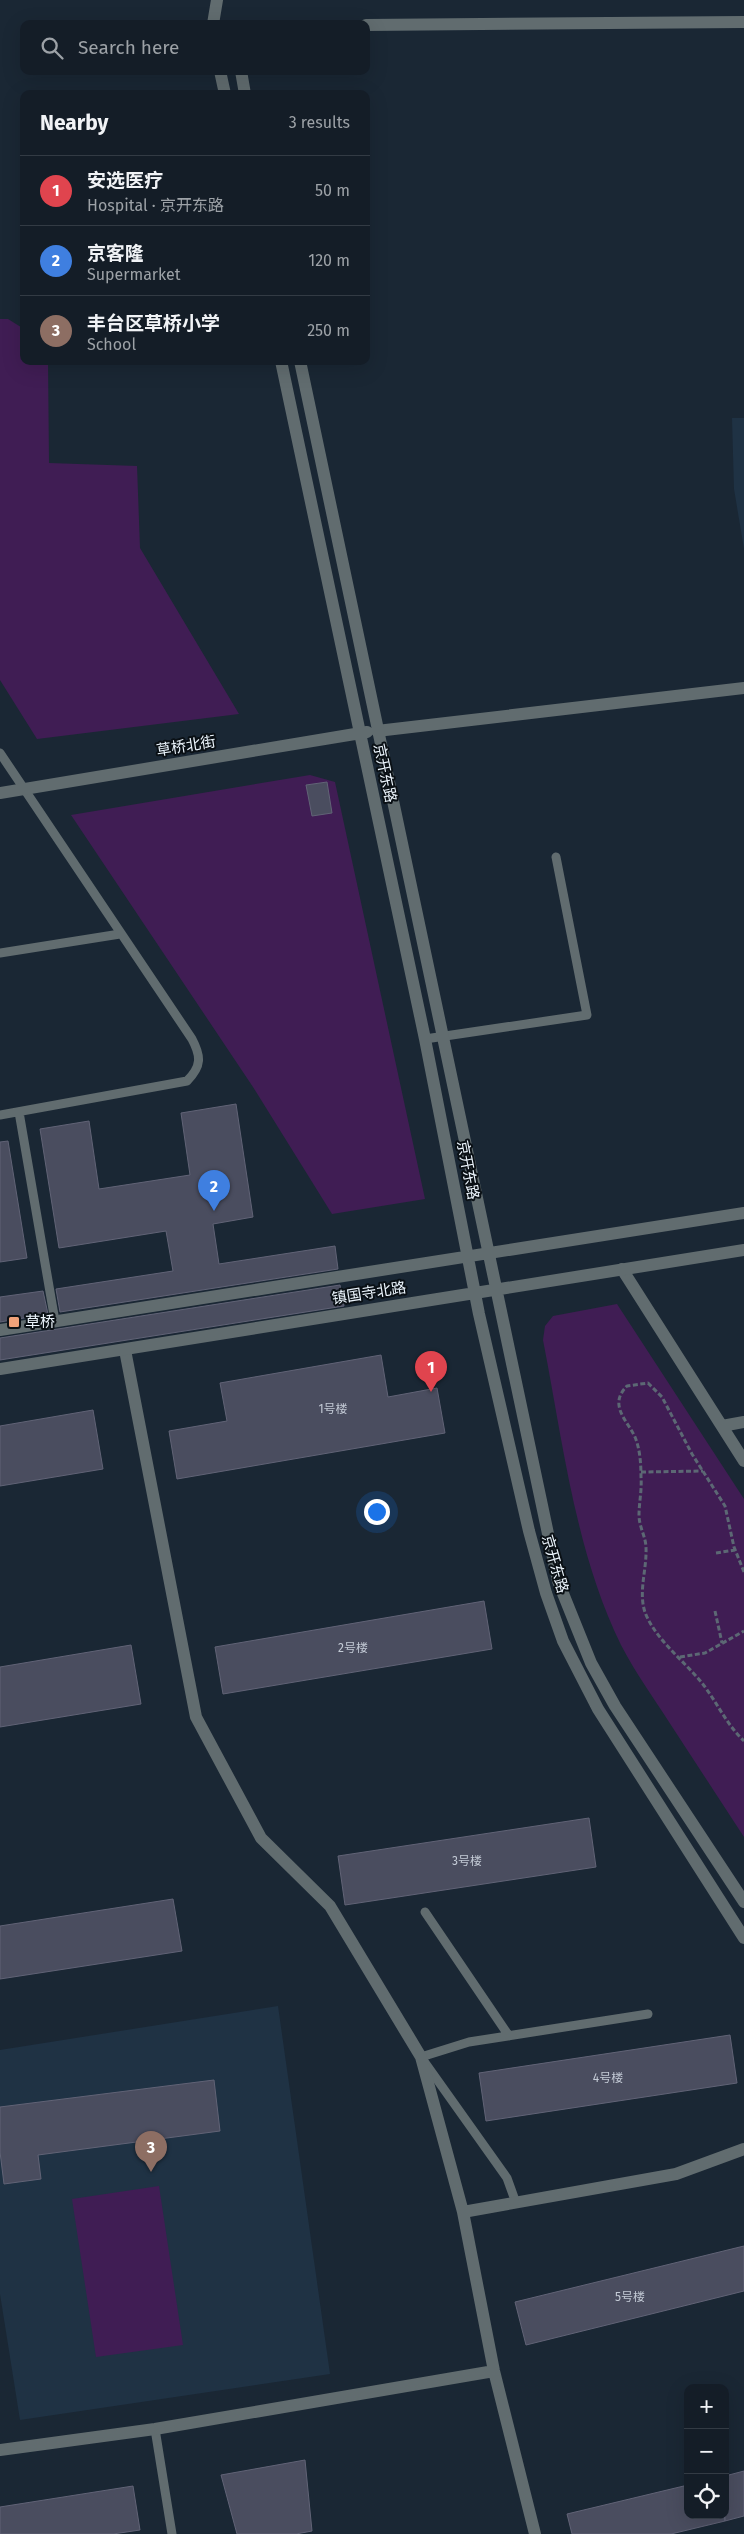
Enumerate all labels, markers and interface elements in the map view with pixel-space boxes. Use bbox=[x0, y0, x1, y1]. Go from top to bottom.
search box bbox=[20, 20, 370, 75]
icon: search bbox=[38, 34, 66, 62]
text: Search here bbox=[78, 36, 179, 59]
text: Nearby bbox=[40, 110, 108, 136]
text: 3 results bbox=[289, 113, 350, 132]
text: 安选医疗 bbox=[87, 169, 163, 192]
text: 1 bbox=[52, 181, 60, 200]
text: 50 m bbox=[315, 181, 350, 200]
text: Hospital · 京开东路 bbox=[87, 196, 224, 215]
text: 京客隆 bbox=[87, 242, 144, 265]
text: 2 bbox=[52, 251, 60, 270]
text: 120 m bbox=[308, 251, 350, 270]
text: Supermarket bbox=[87, 265, 181, 284]
text: 丰台区草桥小学 bbox=[87, 312, 220, 335]
text: 3 bbox=[52, 321, 60, 340]
text: 250 m bbox=[307, 321, 350, 340]
text: School bbox=[87, 335, 136, 354]
street label: 草桥北街 bbox=[155, 732, 217, 760]
street label: 京开东路 bbox=[370, 742, 400, 804]
street label: 京开东路 bbox=[453, 1139, 483, 1201]
pin: 2 bbox=[198, 1170, 230, 1211]
street label: 镇国寺北路 bbox=[331, 1278, 407, 1308]
place label: 草桥 bbox=[25, 1313, 55, 1331]
marker: 草桥 bbox=[7, 1315, 21, 1329]
pin: 1 bbox=[415, 1351, 447, 1392]
house number: 1号楼 bbox=[318, 1402, 348, 1416]
your location bbox=[364, 1499, 390, 1525]
street label: 京开东路 bbox=[538, 1533, 572, 1595]
house number: 2号楼 bbox=[338, 1641, 368, 1655]
house number: 3号楼 bbox=[452, 1854, 482, 1868]
house number: 4号楼 bbox=[593, 2071, 623, 2085]
pin: 3 bbox=[135, 2131, 167, 2172]
house number: 5号楼 bbox=[615, 2290, 645, 2304]
map controls bbox=[684, 2384, 729, 2519]
button: + bbox=[684, 2384, 729, 2429]
button: − bbox=[684, 2429, 729, 2474]
button: locate bbox=[684, 2474, 729, 2519]

